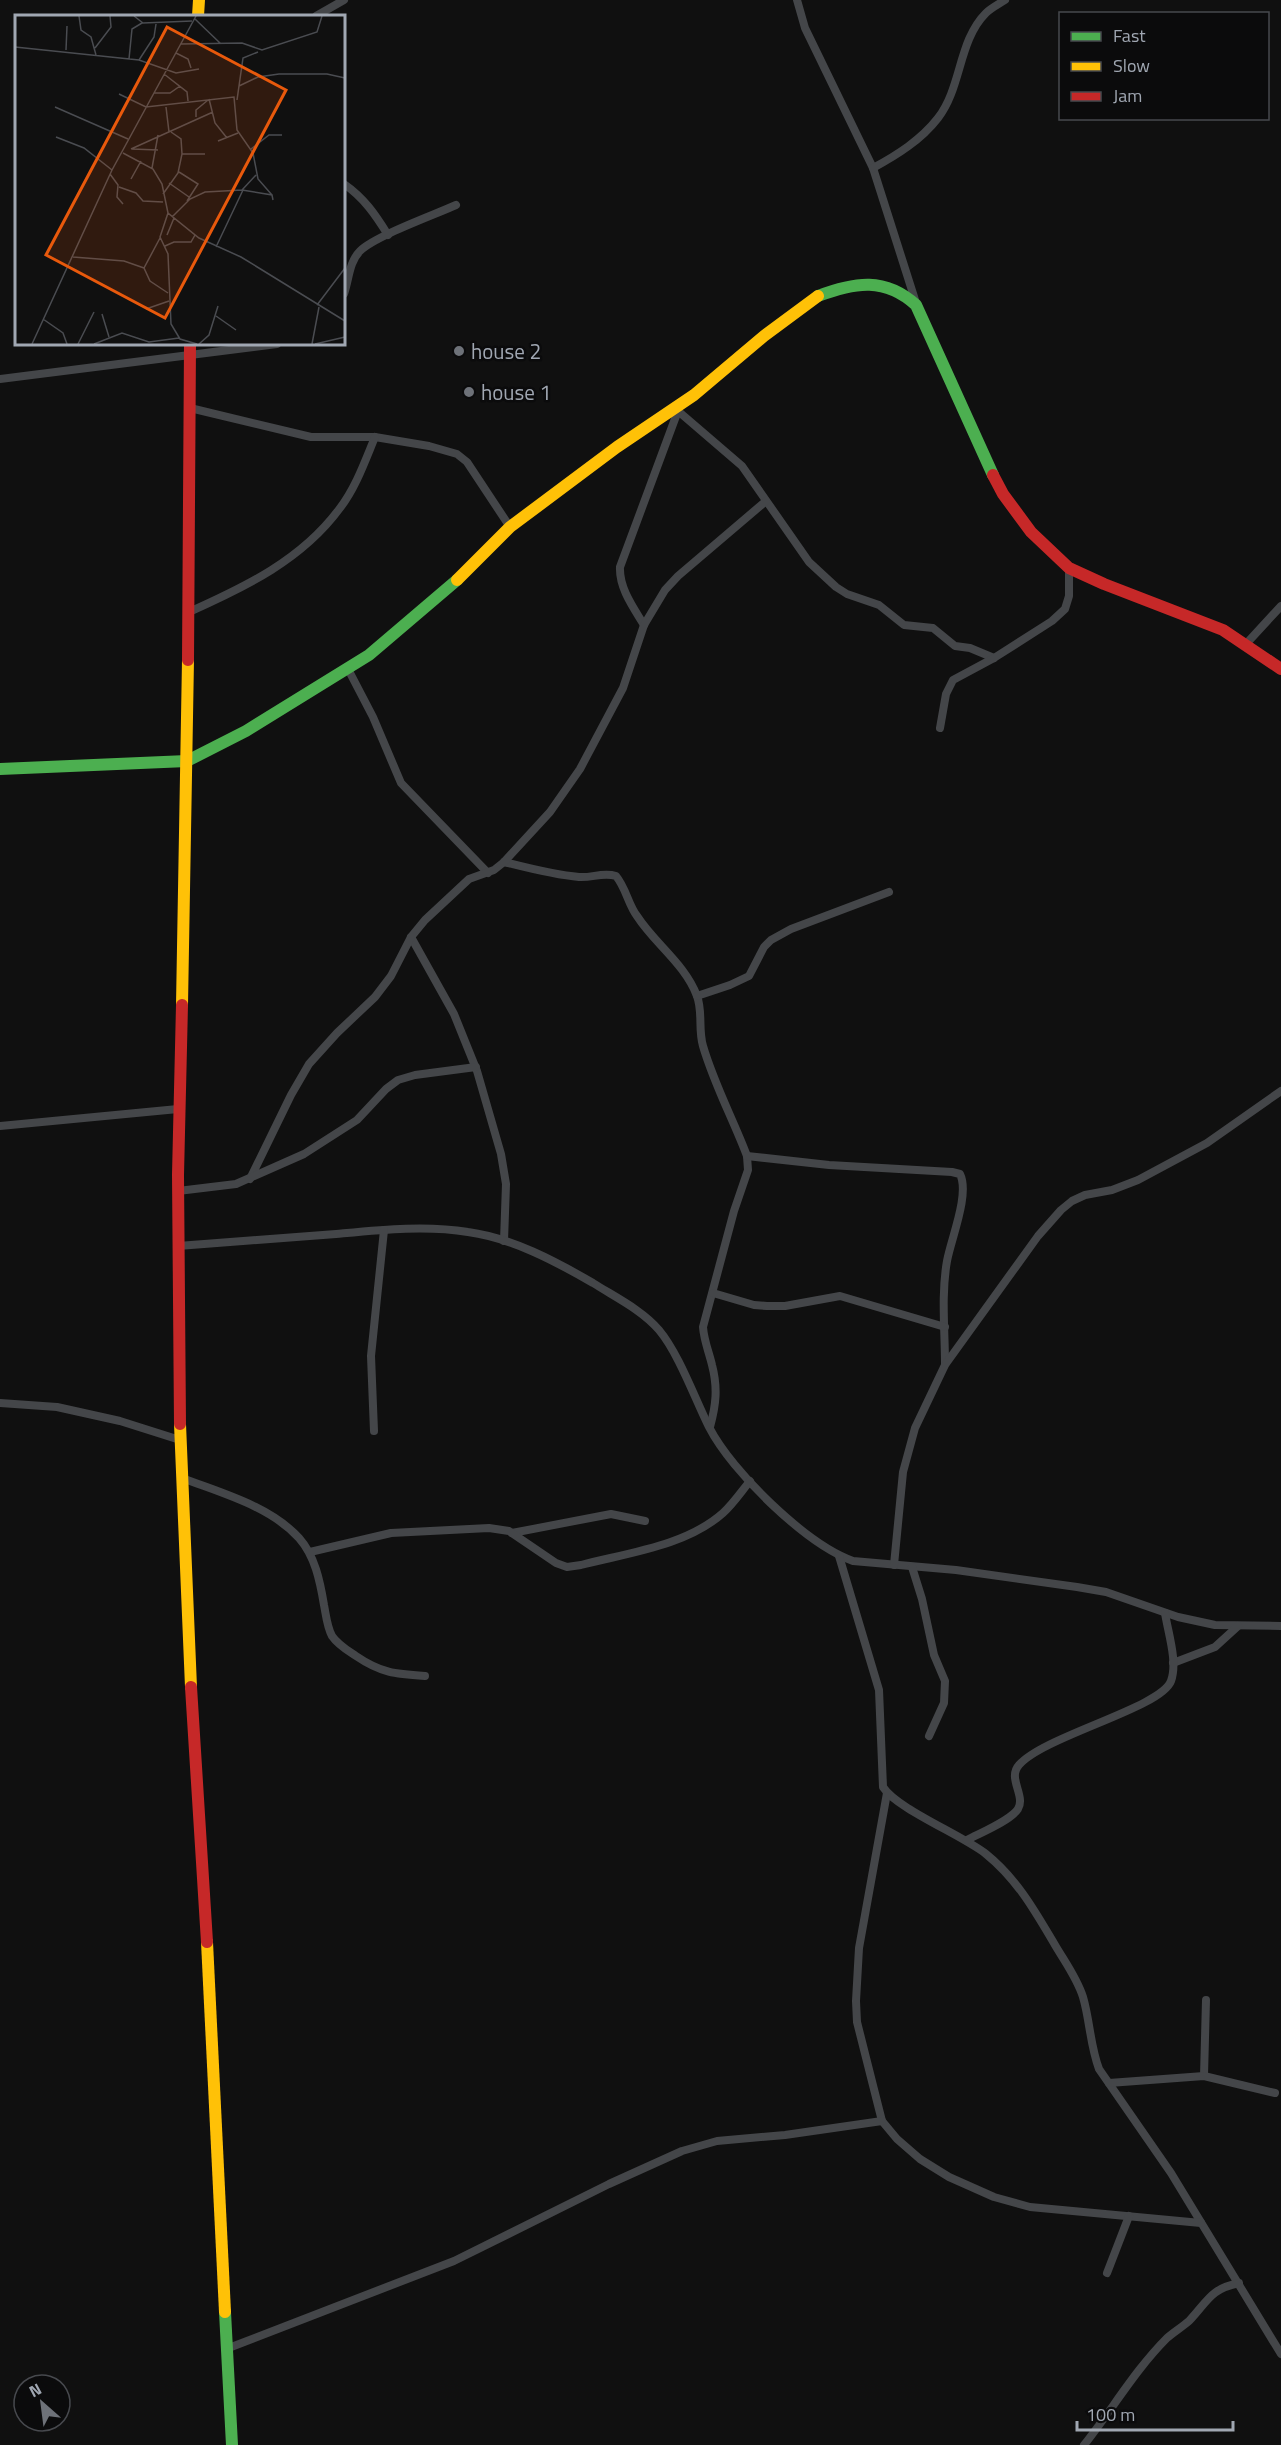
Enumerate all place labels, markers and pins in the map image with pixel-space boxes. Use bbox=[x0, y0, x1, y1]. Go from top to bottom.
place label: house 2 bbox=[471, 335, 541, 367]
marker: house 2 bbox=[452, 344, 466, 358]
place label: house 1 bbox=[481, 376, 551, 408]
marker: house 1 bbox=[462, 385, 476, 399]

